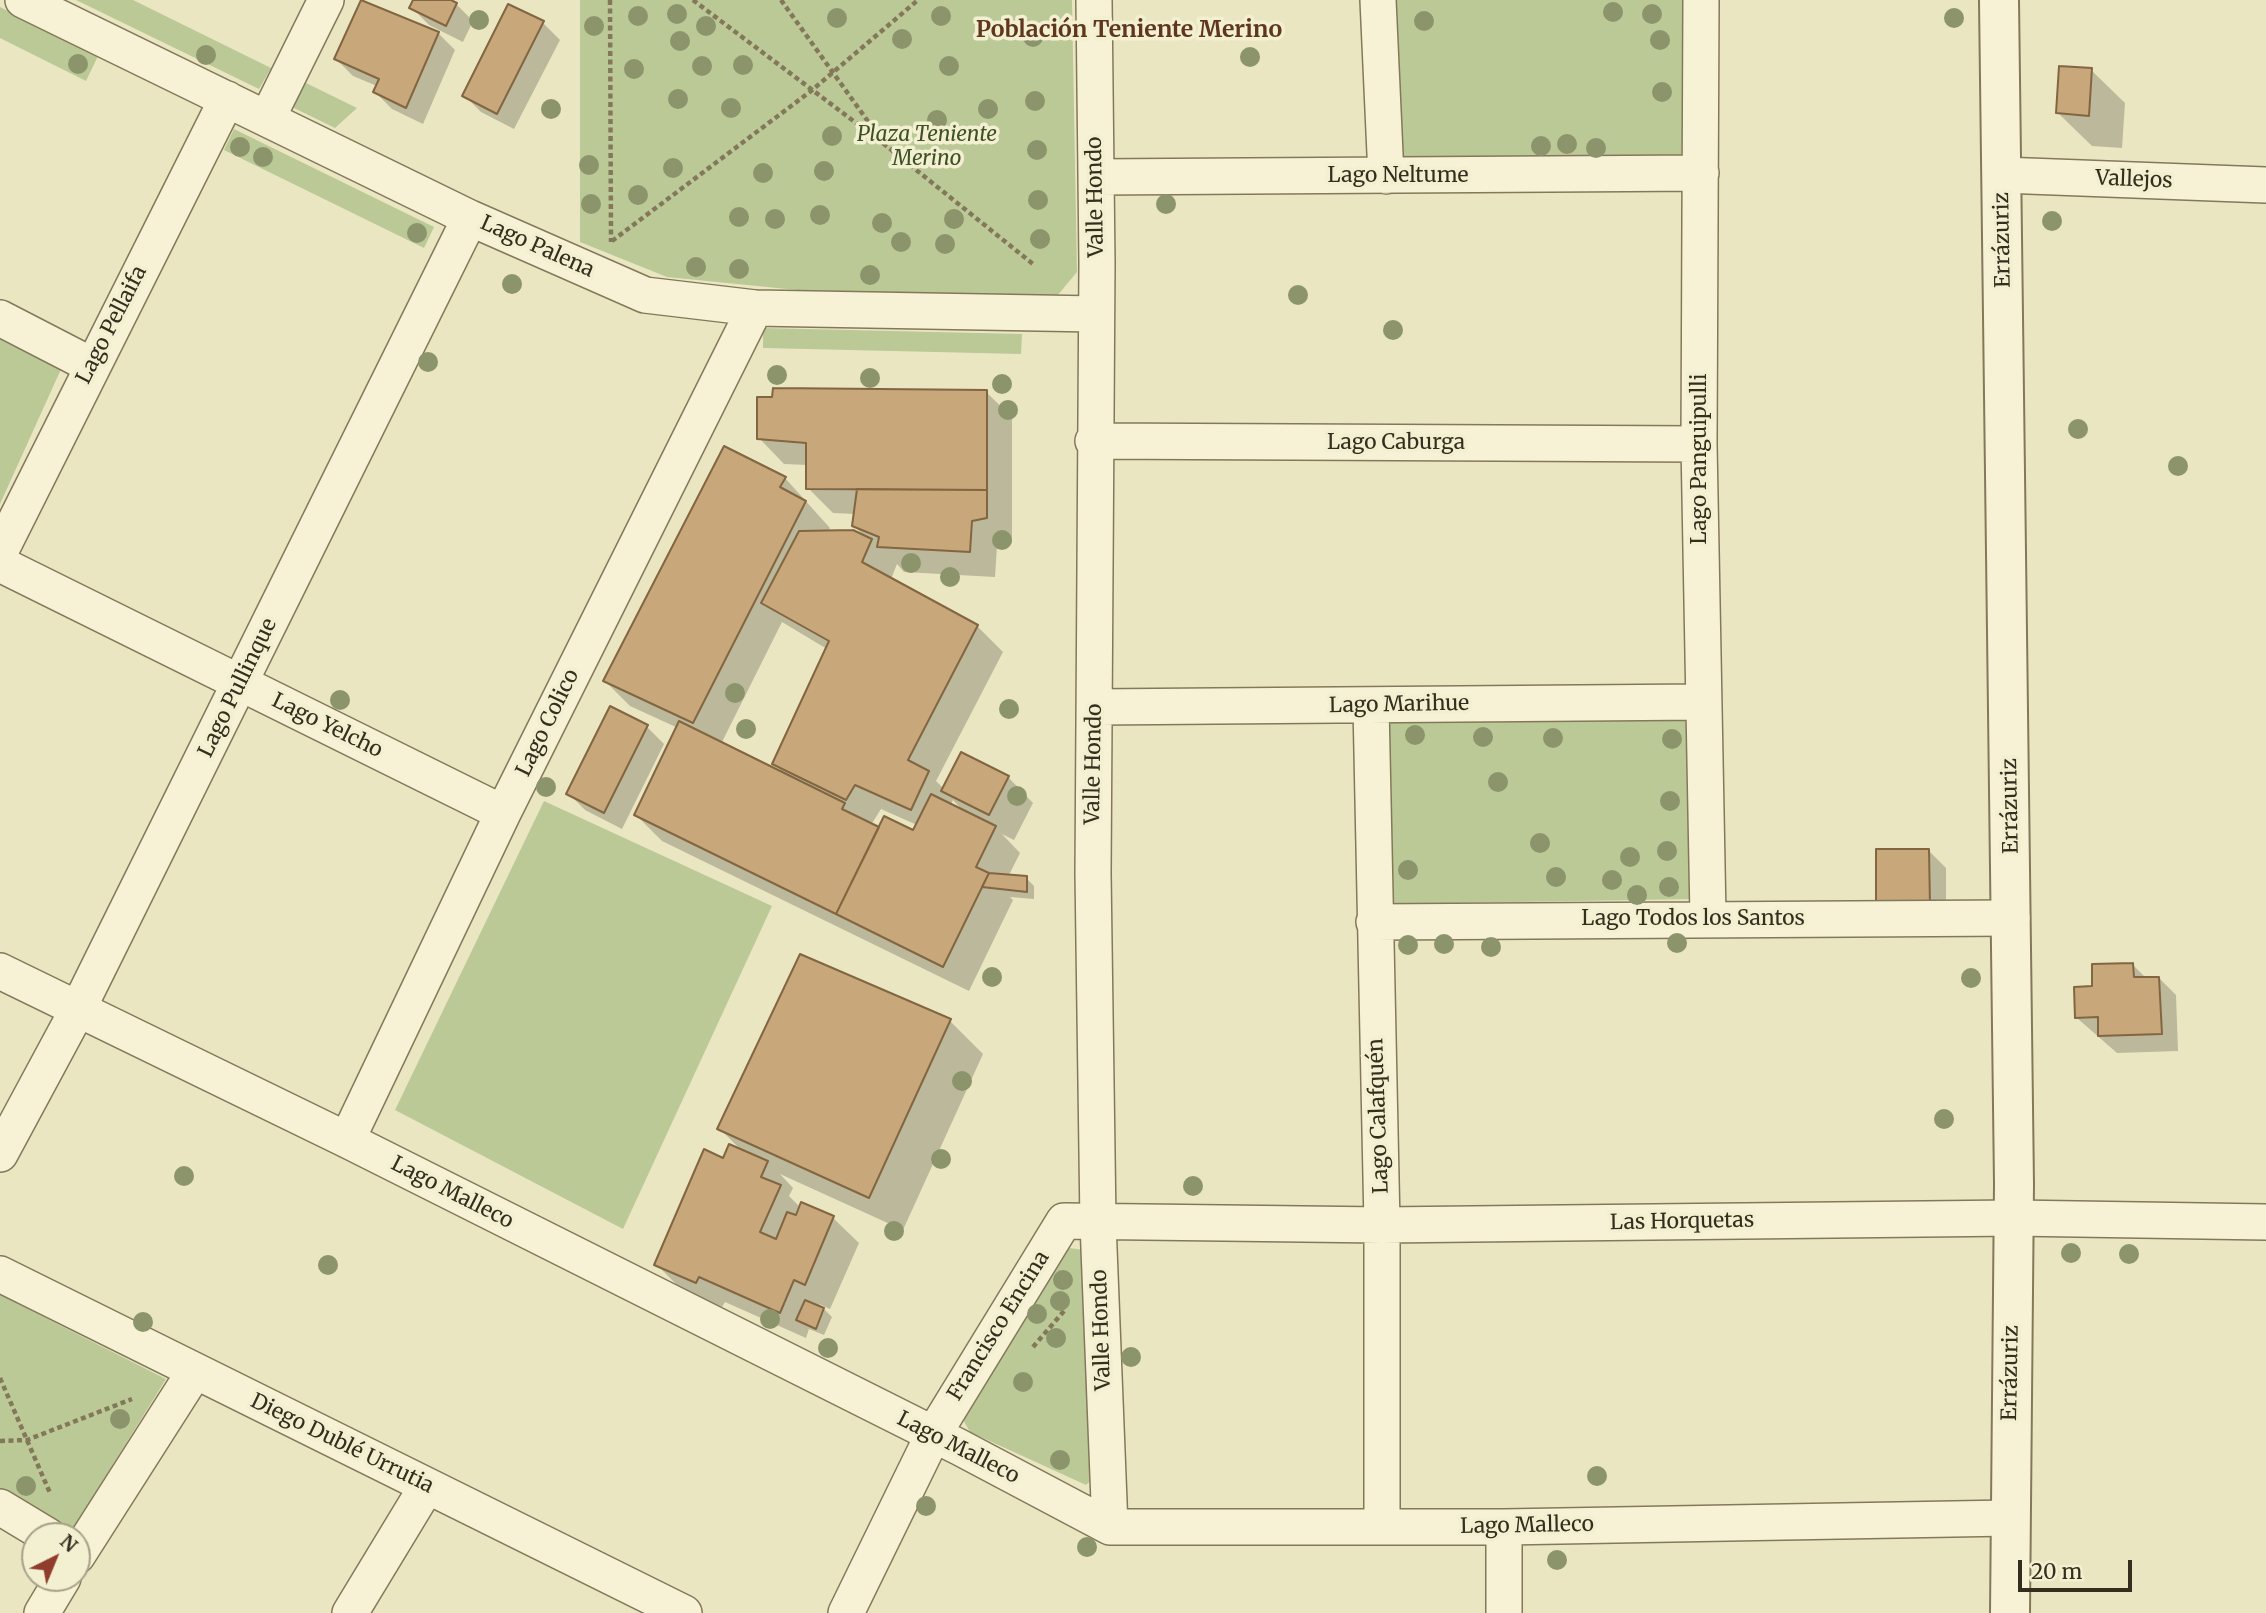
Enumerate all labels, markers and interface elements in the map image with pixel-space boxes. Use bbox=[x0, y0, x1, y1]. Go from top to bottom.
district label: Población Teniente Merino bbox=[976, 16, 1282, 44]
park label: Plaza Teniente Merino bbox=[857, 122, 997, 172]
street label: Valle Hondo bbox=[1082, 136, 1110, 258]
street label: Lago Neltume bbox=[1328, 163, 1468, 189]
street label: Vallejos bbox=[2095, 166, 2173, 194]
street label: Errázuriz bbox=[1990, 192, 2016, 288]
street label: Lago Palena bbox=[476, 211, 598, 283]
street label: Lago Pellaifa bbox=[71, 262, 153, 388]
street label: Lago Panguipulli bbox=[1687, 374, 1713, 544]
street label: Lago Caburga bbox=[1327, 430, 1465, 456]
street label: Lago Pullinque bbox=[193, 614, 283, 762]
street label: Lago Colico bbox=[511, 665, 585, 781]
street label: Lago Yelcho bbox=[267, 688, 387, 764]
street label: Lago Marihue bbox=[1329, 691, 1469, 719]
street label: Valle Hondo bbox=[1080, 703, 1108, 825]
street label: Errázuriz bbox=[1998, 758, 2024, 854]
street label: Lago Todos los Santos bbox=[1581, 906, 1805, 932]
street label: Lago Calafquén bbox=[1364, 1038, 1394, 1194]
street label: Lago Malleco bbox=[387, 1151, 517, 1235]
street label: Las Horquetas bbox=[1610, 1208, 1754, 1236]
street label: Francisco Encina bbox=[943, 1247, 1055, 1405]
street label: Valle Hondo bbox=[1087, 1269, 1117, 1391]
street label: Errázuriz bbox=[1998, 1325, 2024, 1421]
street label: Diego Dublé Urrutia bbox=[246, 1389, 438, 1499]
street label: Lago Malleco bbox=[893, 1406, 1023, 1490]
street label: Lago Malleco bbox=[1460, 1512, 1594, 1540]
north arrow bbox=[21, 1522, 91, 1592]
text: N bbox=[55, 1529, 83, 1557]
scale bar bbox=[2021, 1546, 2135, 1590]
text: 20 m bbox=[2031, 1558, 2082, 1585]

